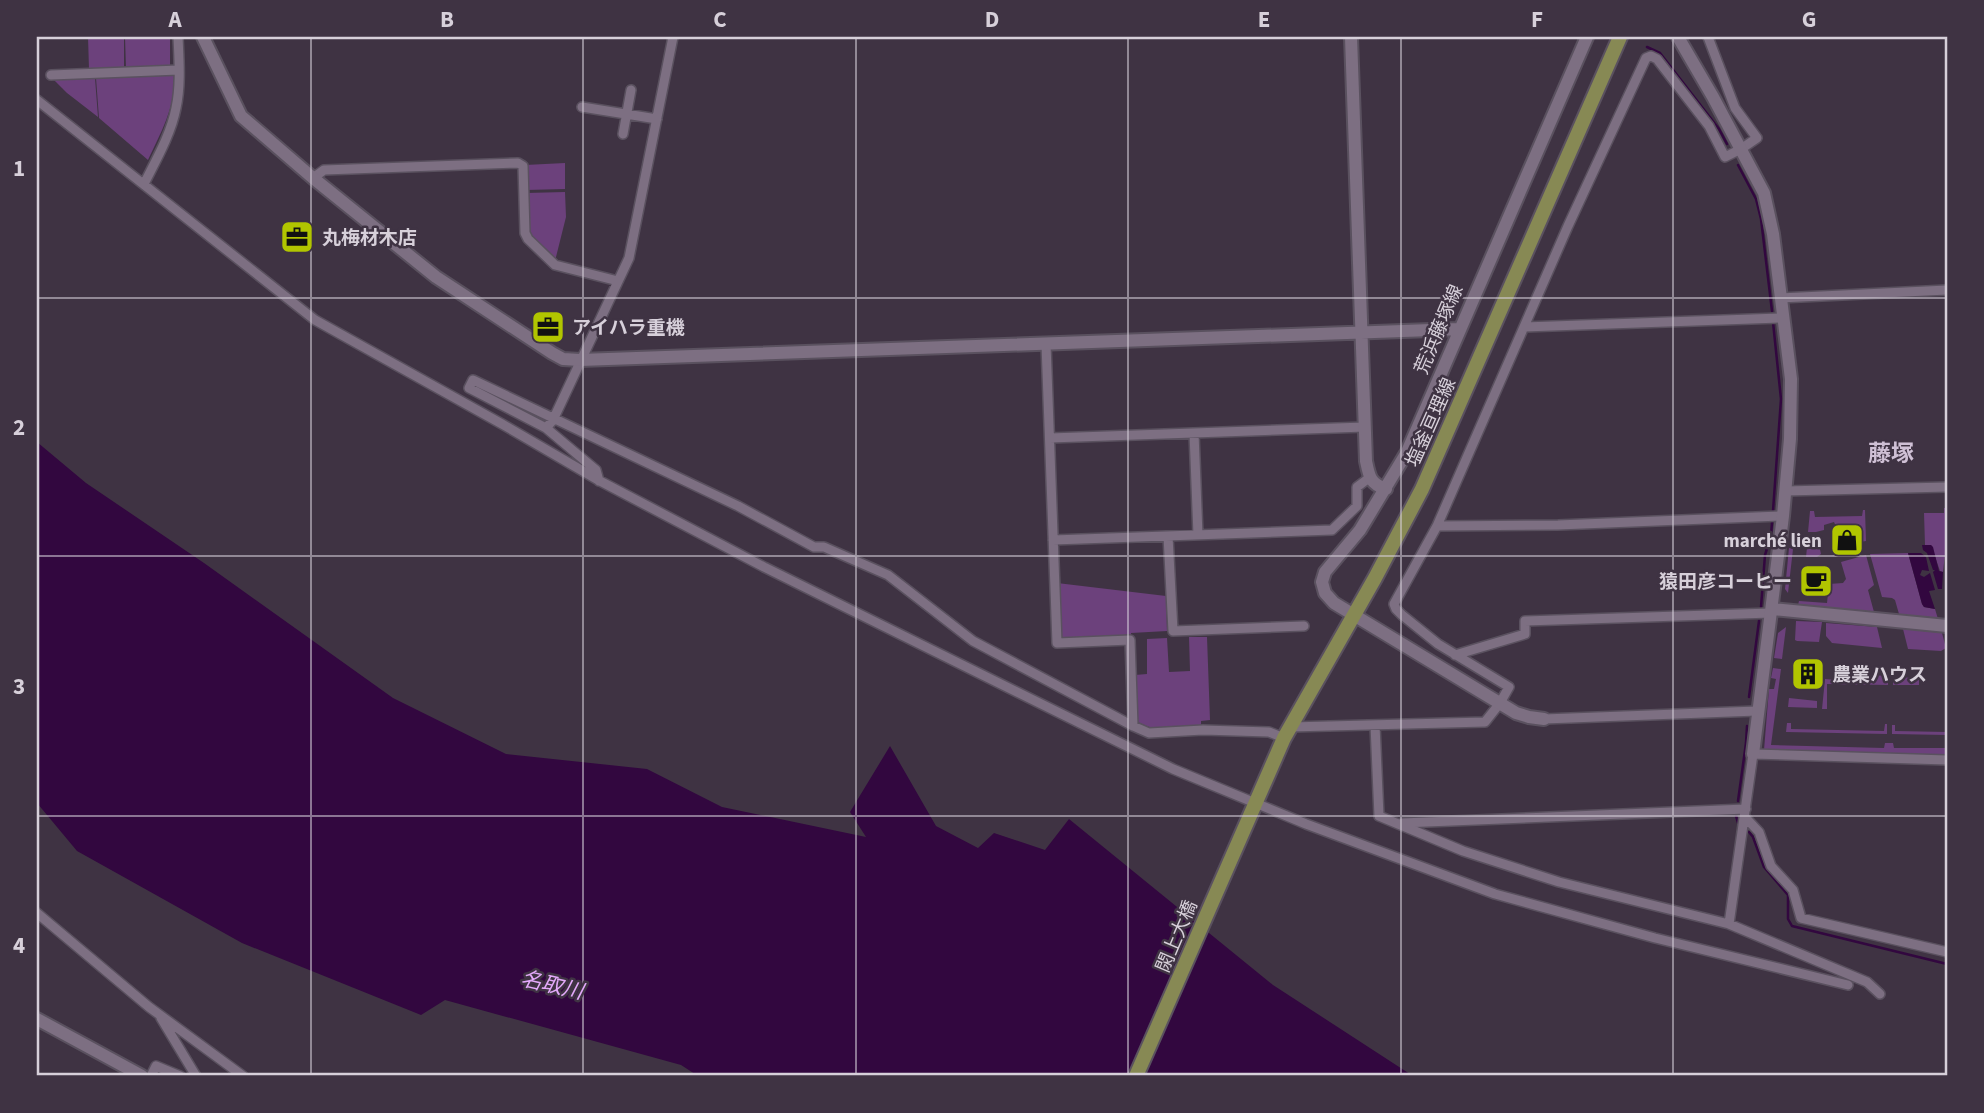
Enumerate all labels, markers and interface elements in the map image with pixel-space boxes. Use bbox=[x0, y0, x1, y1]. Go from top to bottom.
text: A bbox=[167, 3, 182, 36]
text: B bbox=[440, 3, 454, 36]
text: C bbox=[713, 3, 727, 36]
text: D bbox=[985, 3, 999, 36]
text: E bbox=[1258, 3, 1270, 36]
text: F bbox=[1531, 3, 1543, 36]
text: G bbox=[1802, 3, 1816, 36]
text: 1 bbox=[13, 152, 25, 185]
office icon: 丸梅材木店 bbox=[278, 218, 316, 256]
place label: 丸梅材木店 bbox=[322, 225, 417, 252]
street label: 荒浜藤塚線 bbox=[1408, 281, 1470, 379]
office icon: アイハラ重機 bbox=[529, 308, 567, 346]
place label: アイハラ重機 bbox=[572, 315, 685, 342]
street label: 塩釜亘理線 bbox=[1400, 374, 1463, 472]
text: 2 bbox=[13, 411, 25, 444]
district label: 藤塚 bbox=[1868, 437, 1914, 470]
shop icon: marché lien bbox=[1828, 521, 1866, 559]
place label: marché lien bbox=[1724, 528, 1822, 555]
cafe icon: 猿田彦コーヒー bbox=[1797, 562, 1835, 600]
place label: 猿田彦コーヒー bbox=[1659, 569, 1792, 596]
building icon: 農業ハウス bbox=[1789, 655, 1827, 693]
place label: 農業ハウス bbox=[1832, 662, 1927, 689]
text: 3 bbox=[13, 670, 25, 703]
street label: 閖上大橋 bbox=[1150, 896, 1205, 977]
text: 4 bbox=[13, 929, 25, 962]
water label: 名取川 bbox=[518, 963, 588, 1007]

